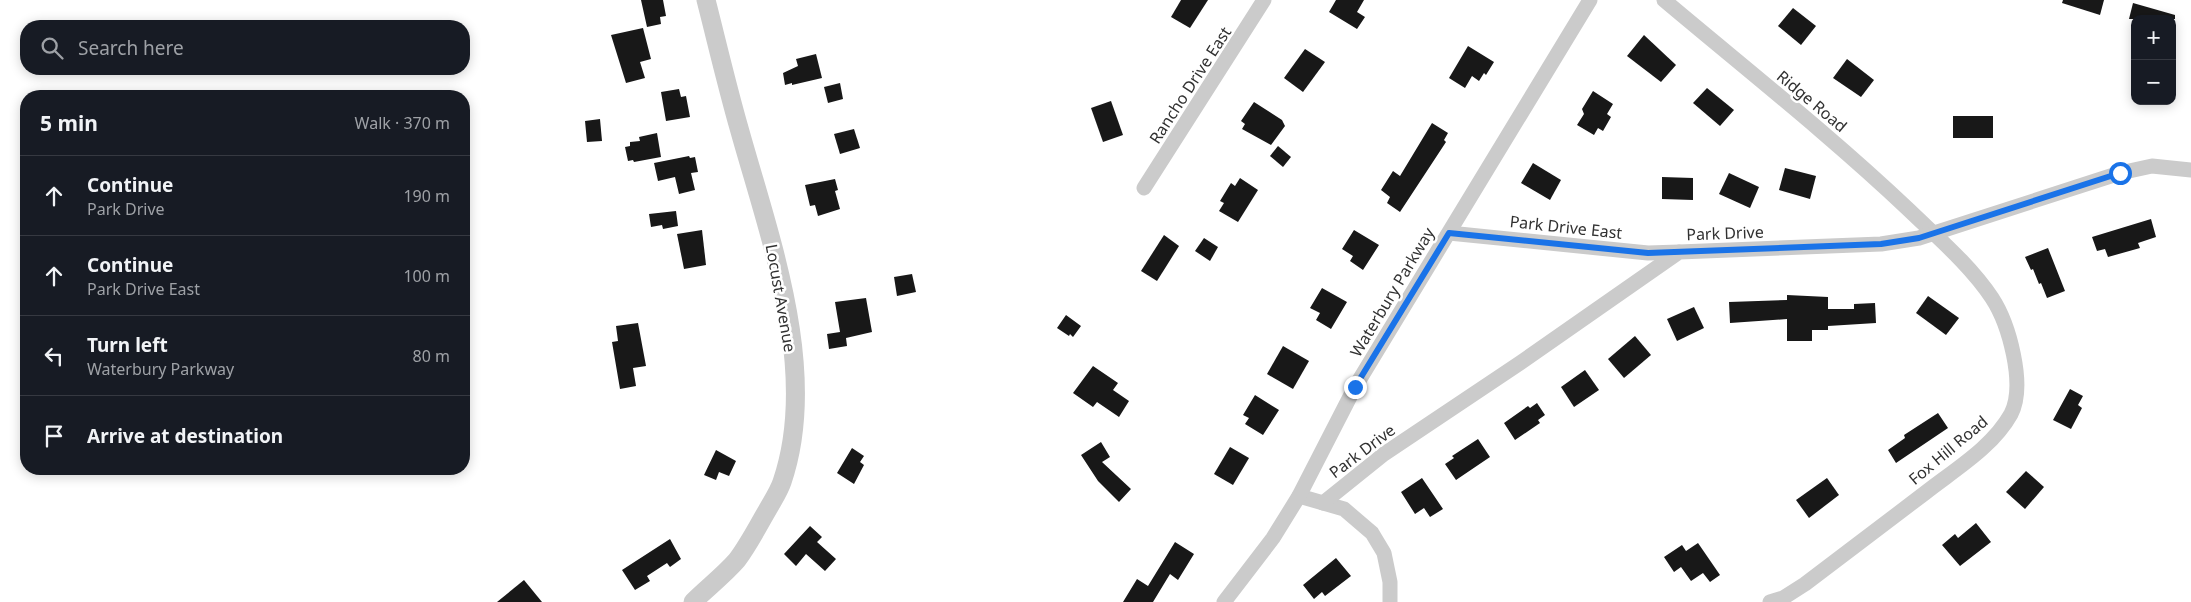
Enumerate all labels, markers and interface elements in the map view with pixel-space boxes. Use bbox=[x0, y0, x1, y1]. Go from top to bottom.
map controls bbox=[2131, 15, 2176, 105]
button: + bbox=[2131, 15, 2176, 60]
search box bbox=[20, 20, 470, 75]
street label: Rancho Drive East bbox=[1144, 22, 1236, 148]
icon: search bbox=[38, 34, 66, 62]
text: Search here bbox=[78, 35, 184, 61]
button: − bbox=[2131, 60, 2176, 105]
street label: Ridge Road bbox=[1772, 65, 1852, 137]
text: 5 min bbox=[40, 109, 98, 137]
text: Walk · 370 m bbox=[355, 112, 450, 134]
route start bbox=[2109, 162, 2132, 185]
text: Continue bbox=[87, 172, 173, 198]
icon: ahead bbox=[40, 182, 68, 210]
text: 190 m bbox=[403, 185, 450, 207]
text: Park Drive bbox=[87, 198, 165, 220]
street label: Park Drive East bbox=[1509, 210, 1624, 244]
street label: Park Drive bbox=[1686, 221, 1764, 245]
street label: Waterbury Parkway bbox=[1345, 223, 1440, 361]
street label: Locust Avenue bbox=[761, 242, 801, 354]
text: Continue bbox=[87, 252, 173, 278]
icon: ahead bbox=[40, 262, 68, 290]
text: 100 m bbox=[403, 265, 450, 287]
text: Park Drive East bbox=[87, 278, 200, 300]
text: Turn left bbox=[87, 332, 168, 358]
icon: left bbox=[40, 342, 68, 370]
text: 80 m bbox=[413, 345, 450, 367]
text: Waterbury Parkway bbox=[87, 358, 234, 380]
route end bbox=[1344, 376, 1367, 399]
street label: Fox Hill Road bbox=[1904, 410, 1992, 490]
street label: Park Drive bbox=[1324, 419, 1400, 483]
icon: arrive bbox=[40, 422, 68, 450]
text: Arrive at destination bbox=[87, 423, 283, 449]

